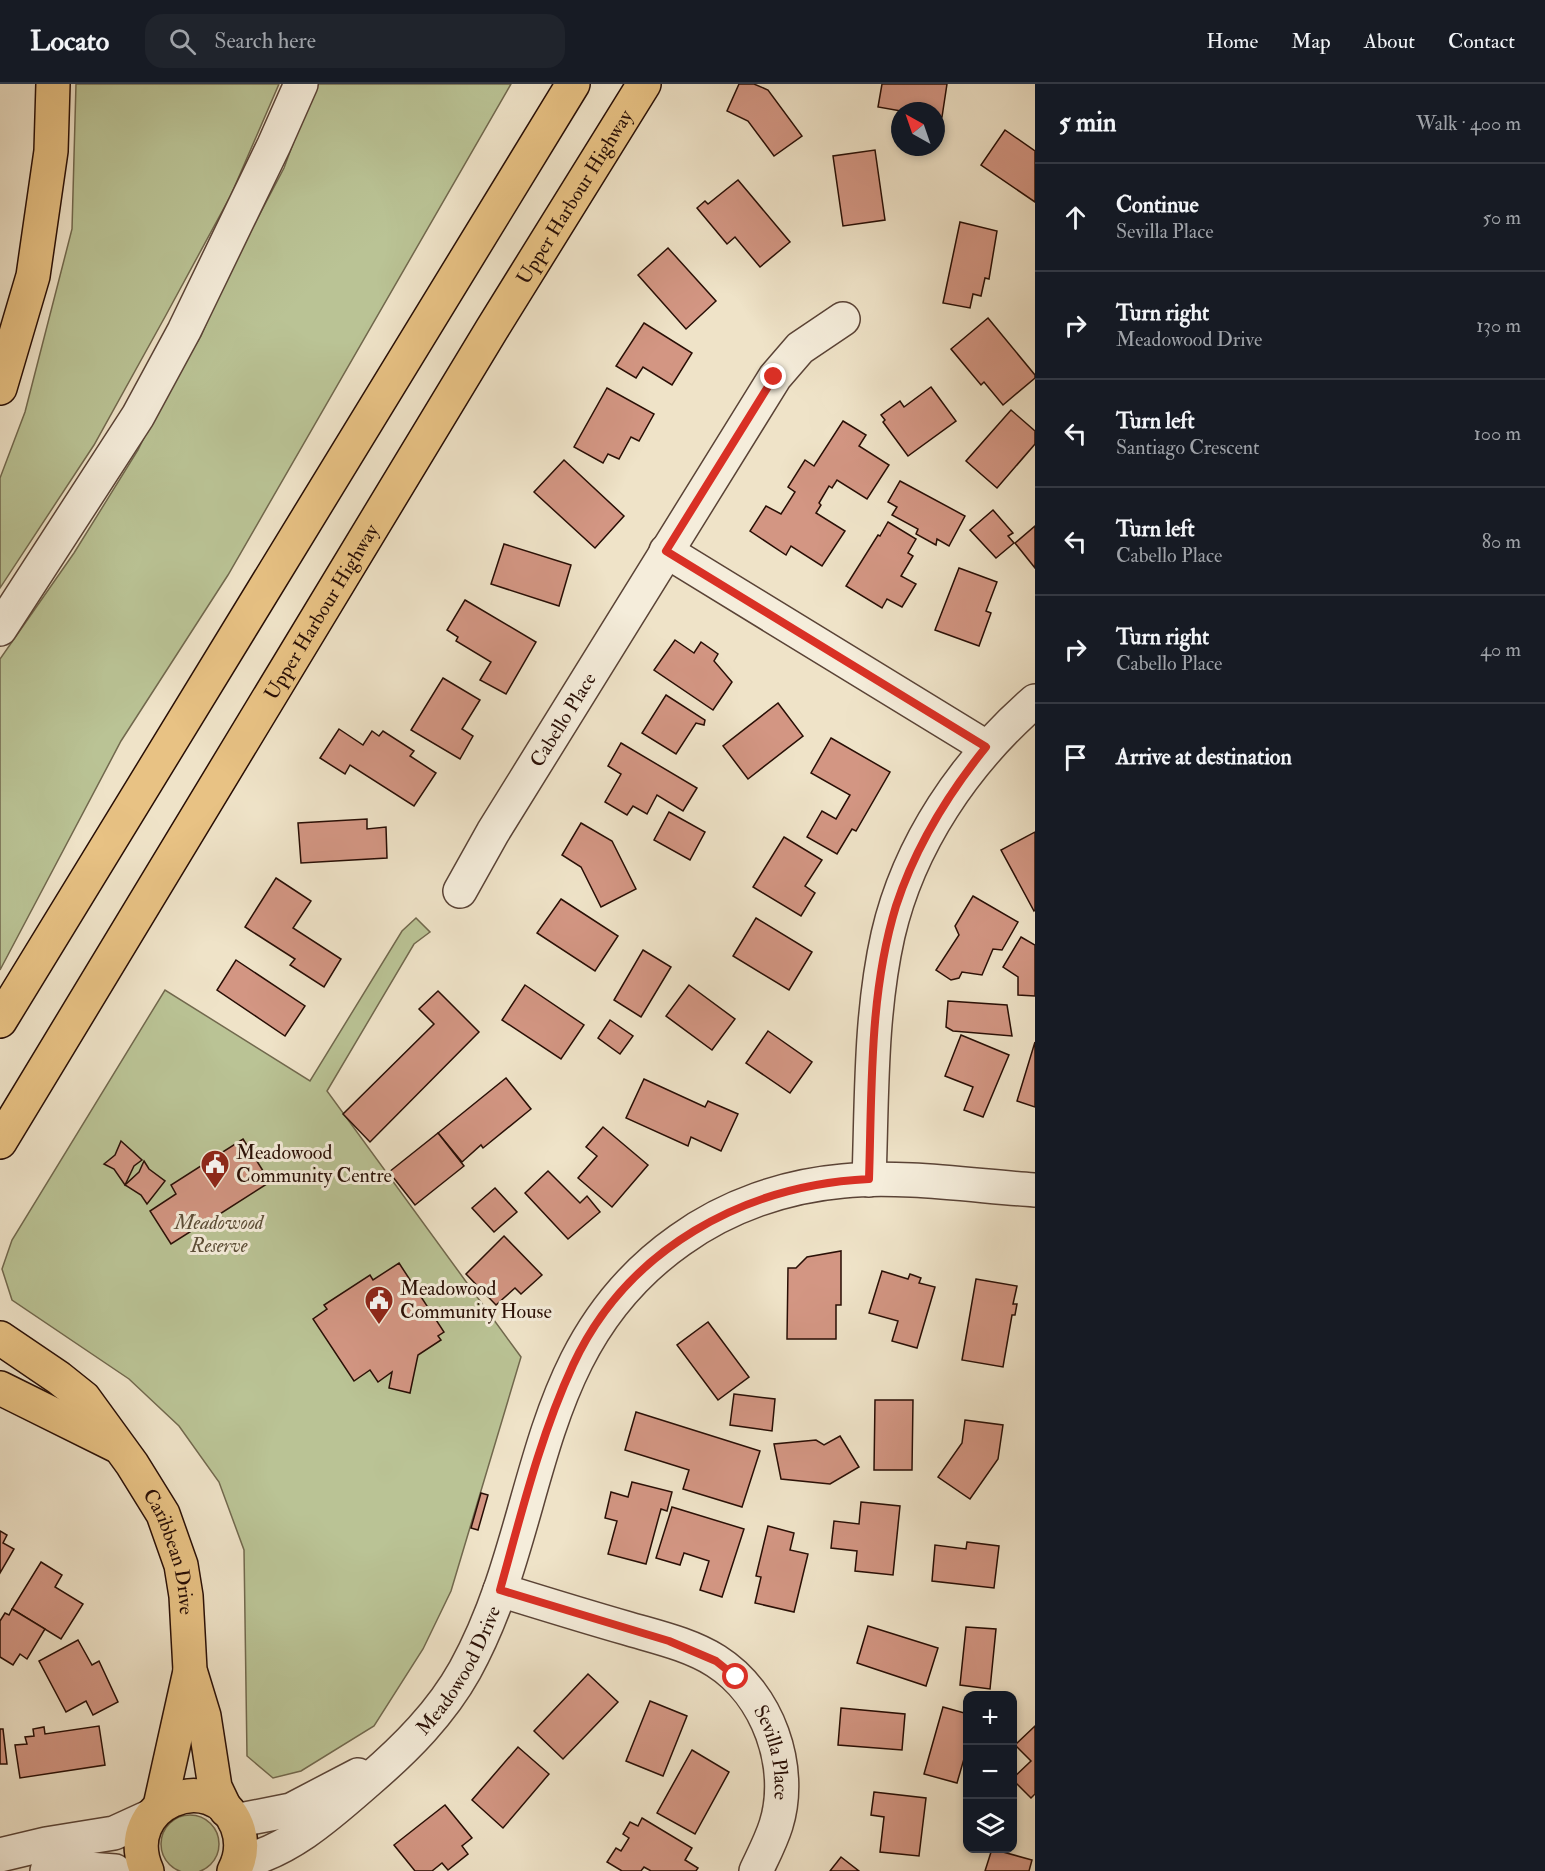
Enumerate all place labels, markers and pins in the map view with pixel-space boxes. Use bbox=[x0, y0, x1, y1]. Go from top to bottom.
place label: Meadowood Community Centre bbox=[236, 1140, 392, 1188]
public building icon: Meadowood Community Centre bbox=[199, 1148, 231, 1190]
place label: Meadowood Community House bbox=[400, 1276, 552, 1324]
public building icon: Meadowood Community House bbox=[363, 1284, 395, 1326]

